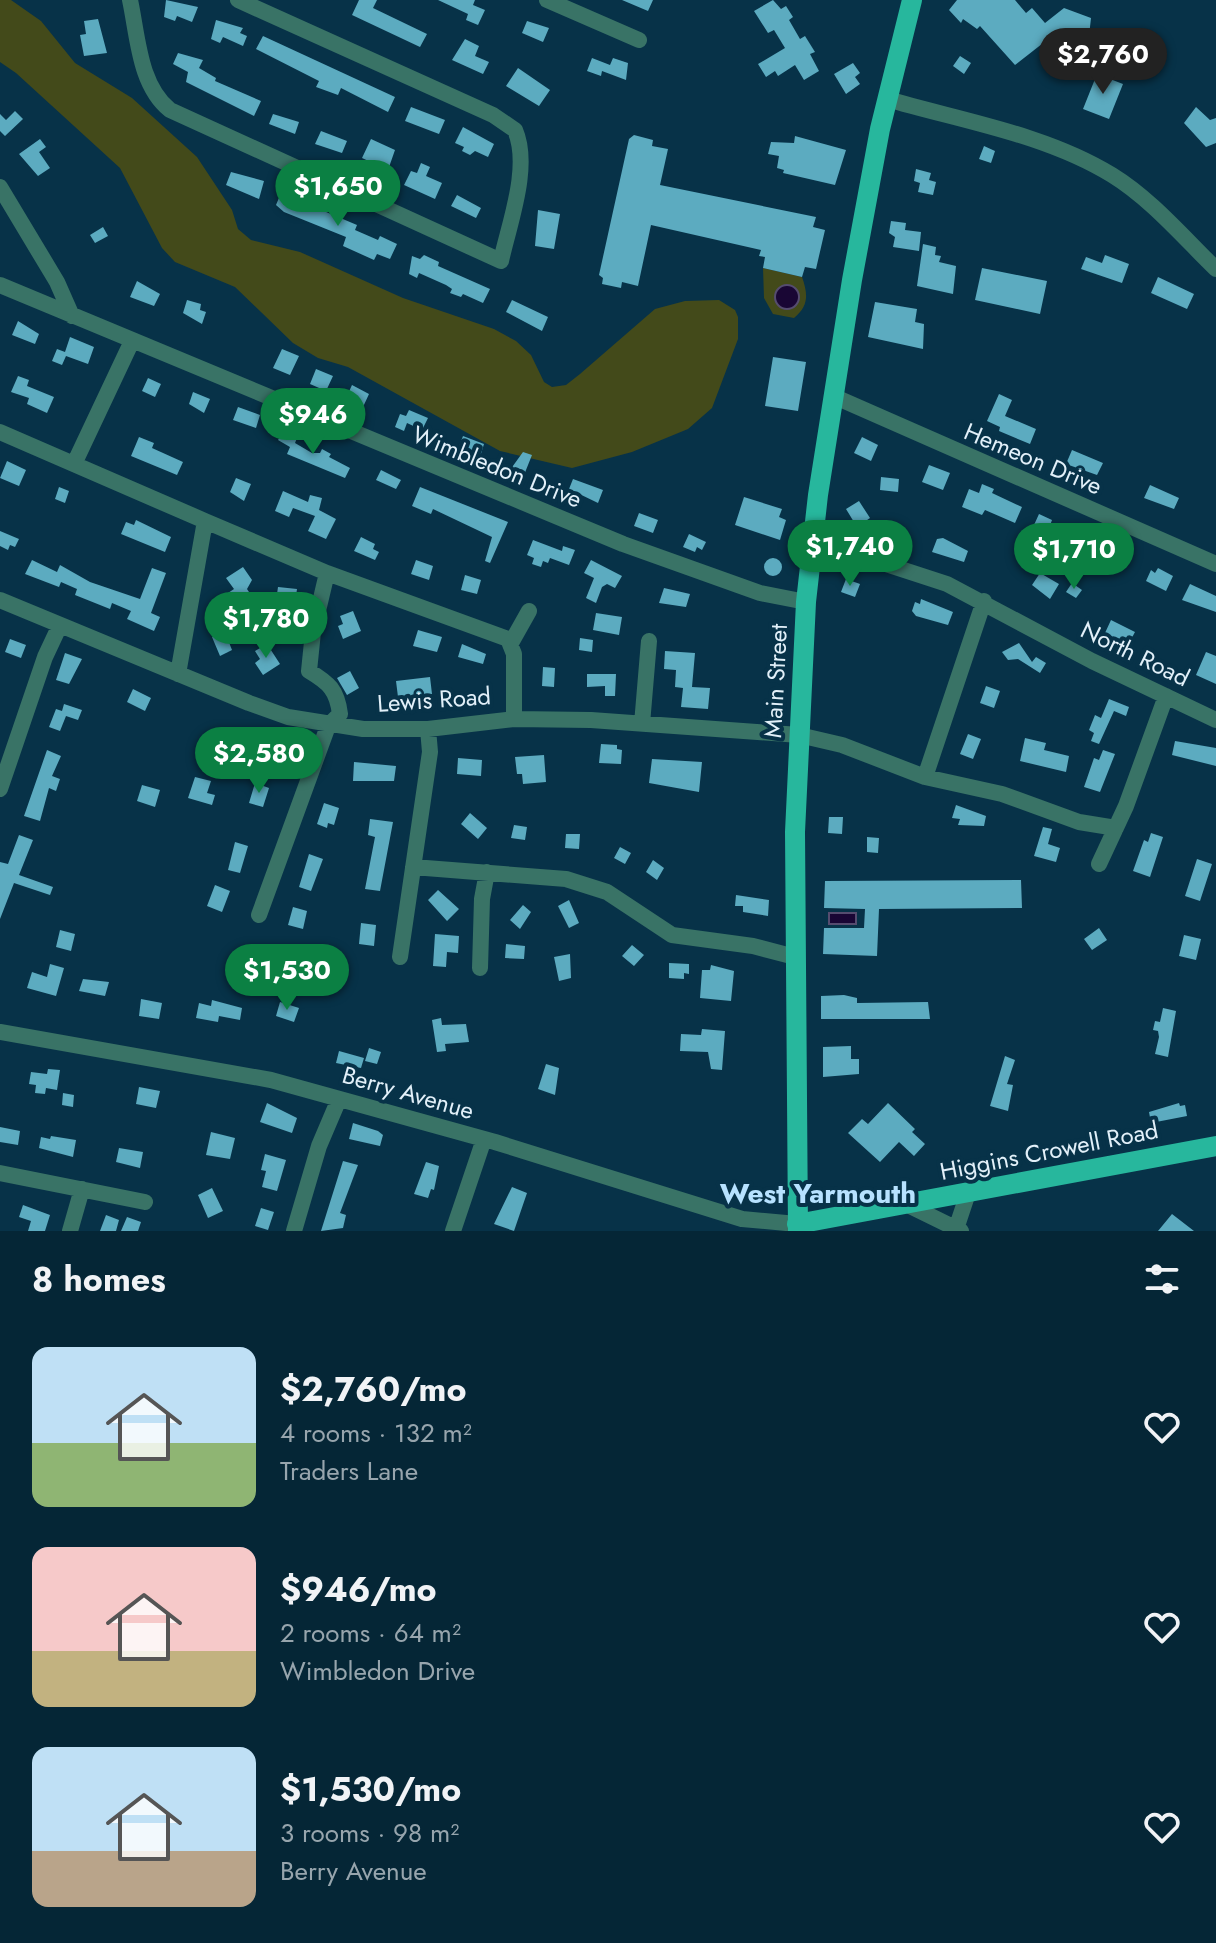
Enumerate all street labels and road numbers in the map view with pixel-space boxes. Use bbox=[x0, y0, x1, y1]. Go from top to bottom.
street label: Hemeon Drive bbox=[959, 414, 1108, 503]
street label: Wimbledon Drive bbox=[407, 417, 587, 517]
street label: North Road bbox=[1075, 612, 1196, 695]
street label: Main Street bbox=[755, 623, 796, 739]
street label: Lewis Road bbox=[376, 678, 492, 721]
street label: Berry Avenue bbox=[338, 1057, 478, 1128]
street label: Higgins Crowell Road bbox=[937, 1112, 1161, 1189]

